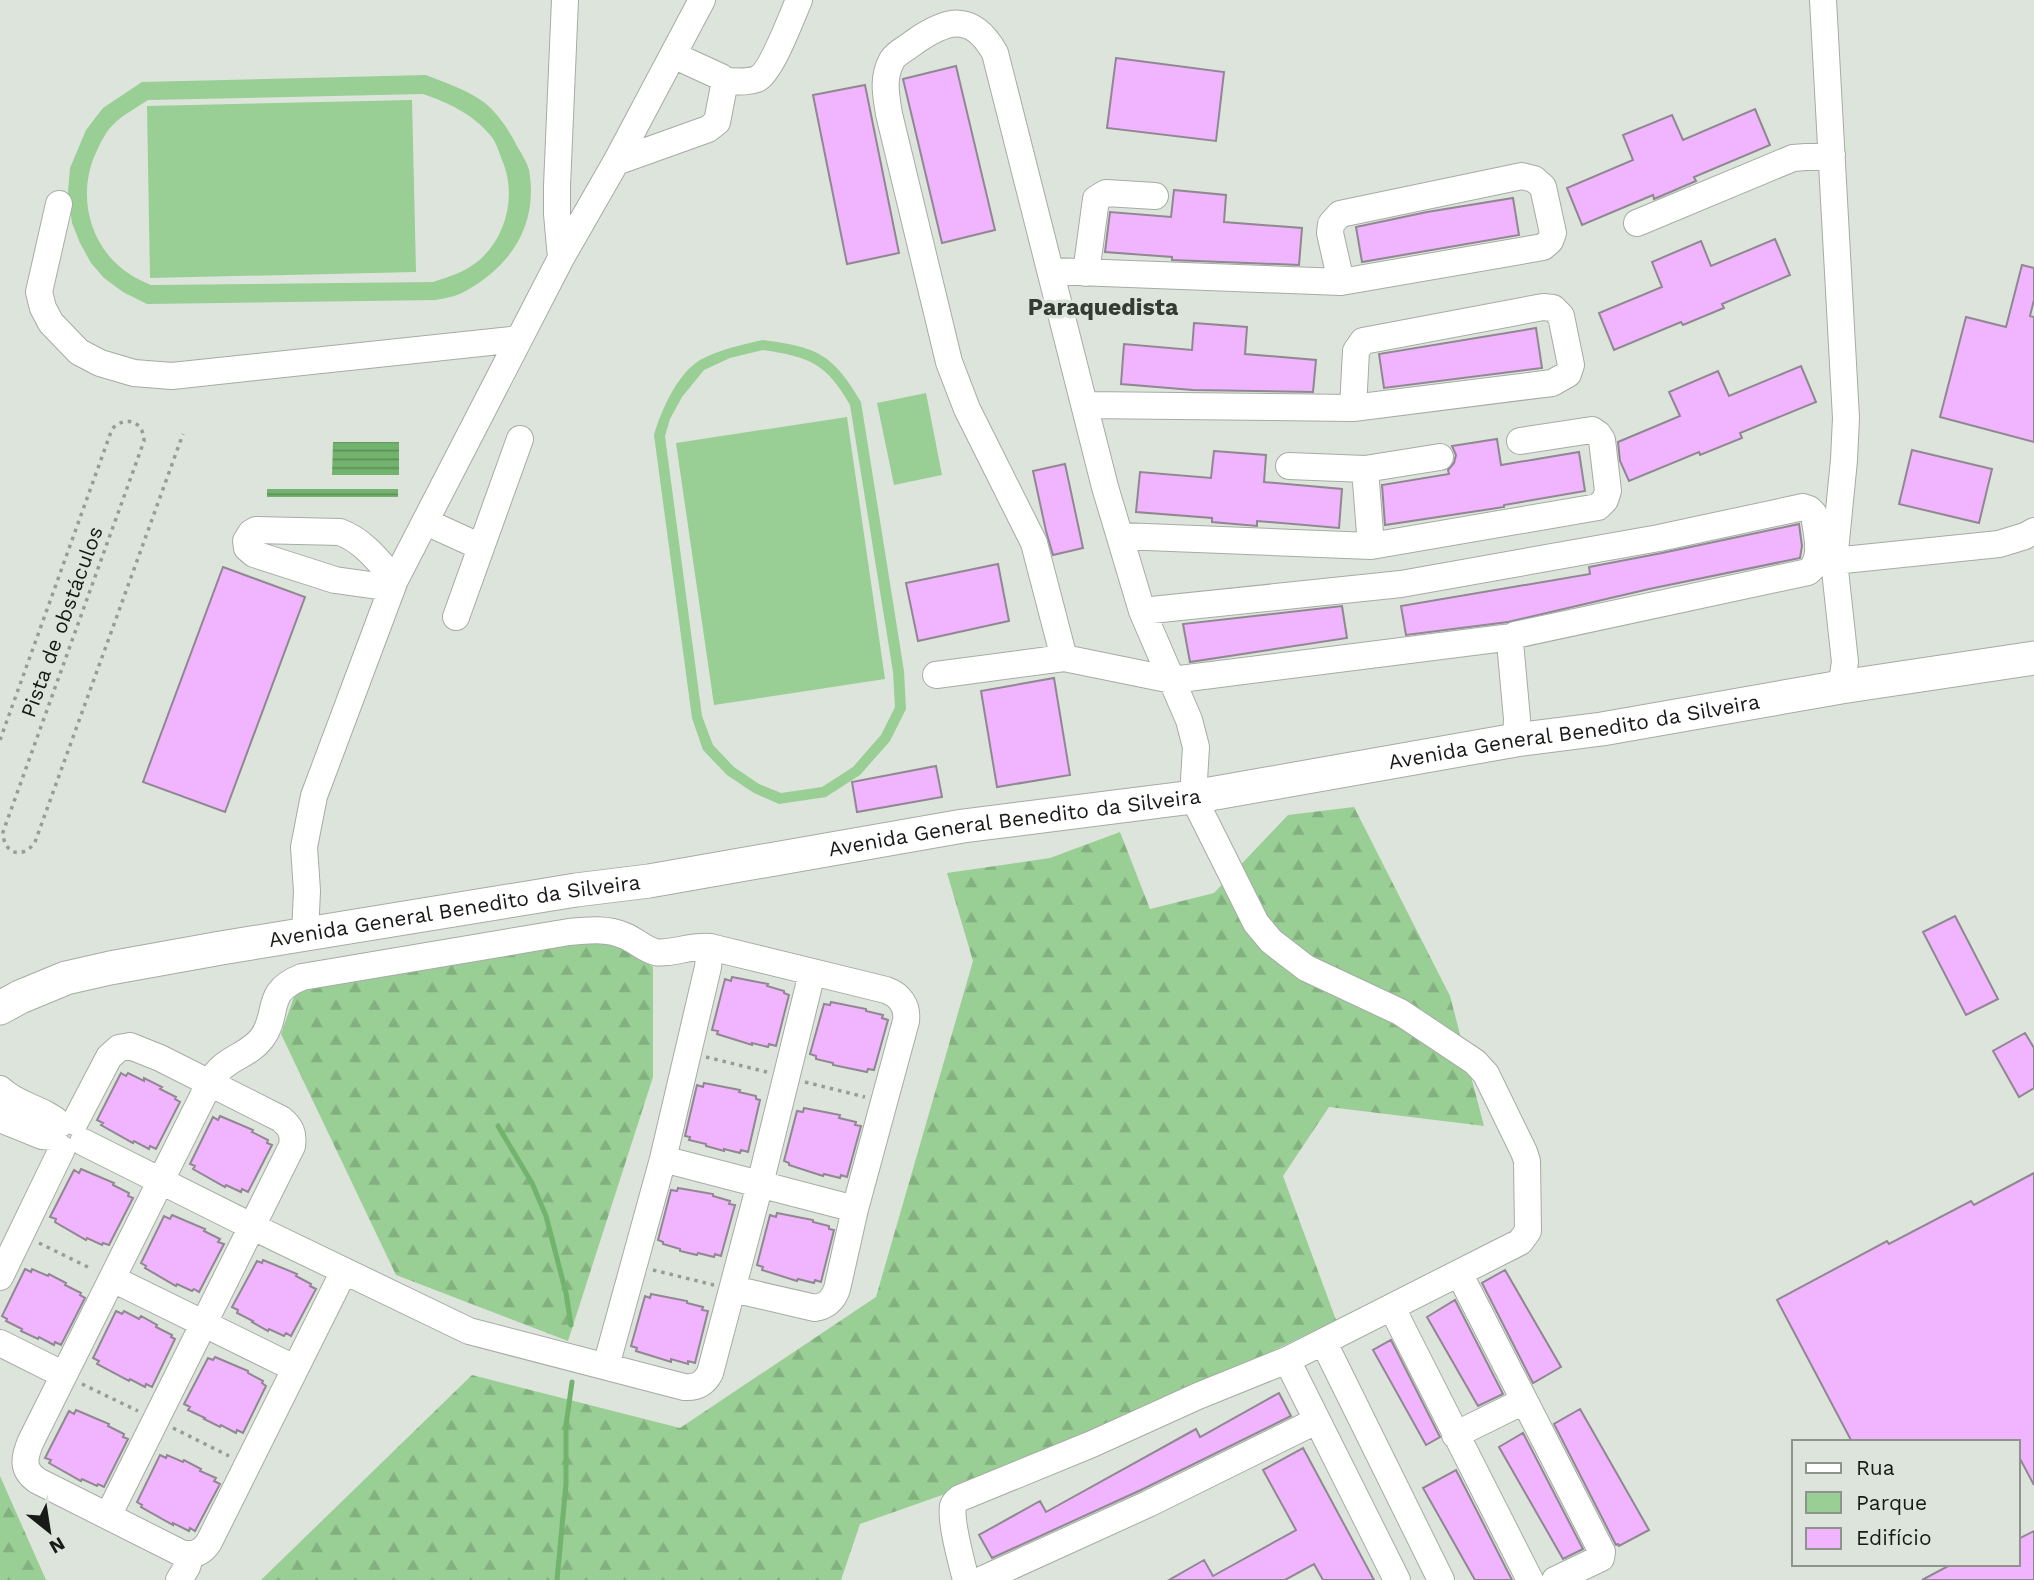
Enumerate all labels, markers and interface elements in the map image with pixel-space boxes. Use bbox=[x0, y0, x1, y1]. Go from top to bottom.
district label: Paraquedista bbox=[1028, 294, 1179, 321]
street label: Pista de obstáculos bbox=[15, 523, 108, 721]
street label: Avenida General Benedito da Silveira bbox=[1386, 688, 1762, 774]
street label: Avenida General Benedito da Silveira bbox=[826, 783, 1203, 861]
street label: Avenida General Benedito da Silveira bbox=[267, 869, 642, 952]
legend bbox=[1792, 1440, 2020, 1566]
text: Rua bbox=[1856, 1455, 1895, 1480]
text: Parque bbox=[1856, 1490, 1927, 1515]
north arrow bbox=[14, 1496, 84, 1566]
text: Edifício bbox=[1856, 1525, 1932, 1550]
text: N bbox=[45, 1532, 69, 1559]

